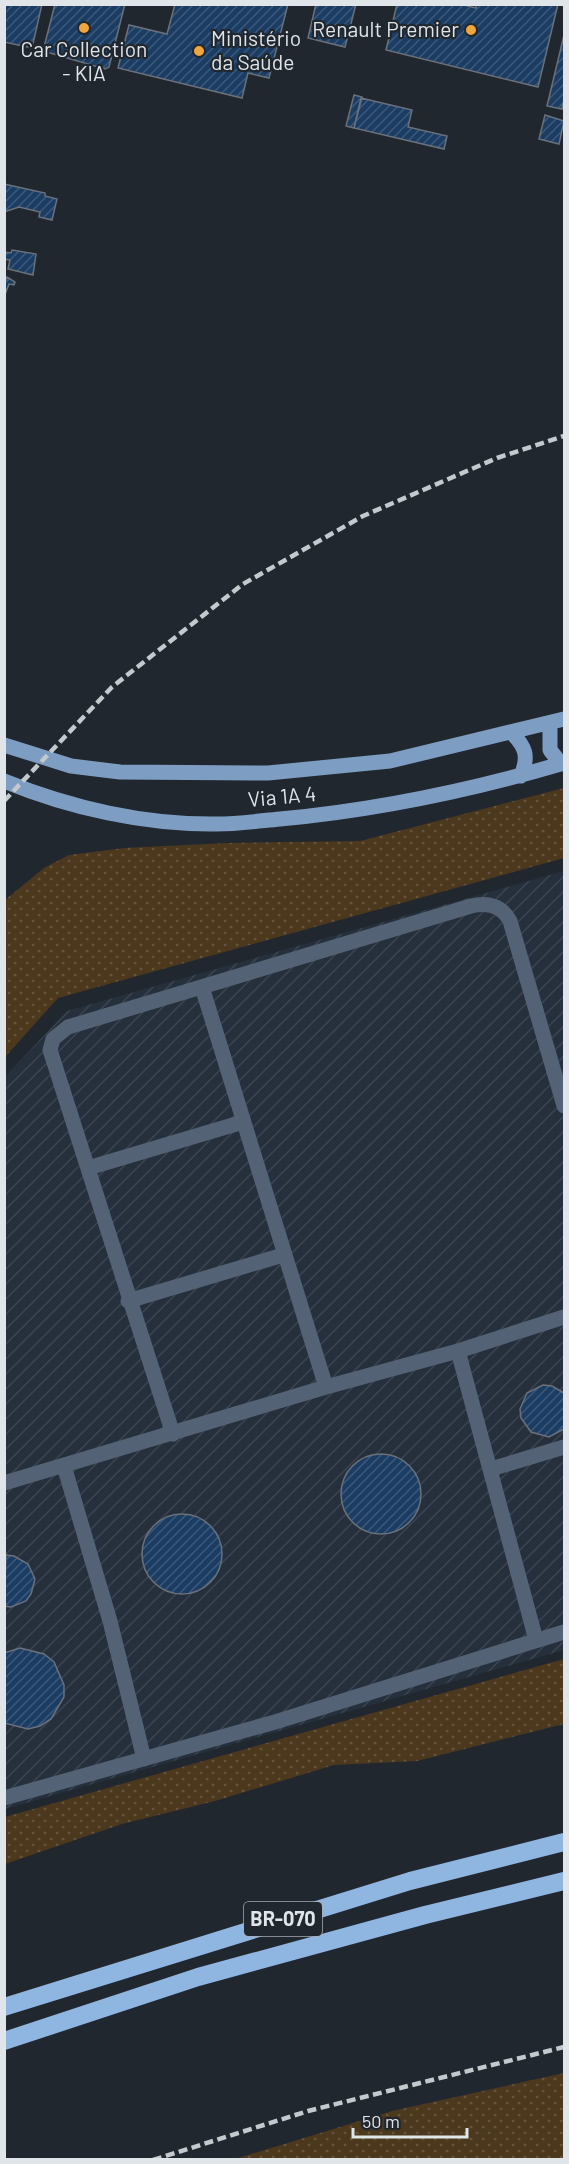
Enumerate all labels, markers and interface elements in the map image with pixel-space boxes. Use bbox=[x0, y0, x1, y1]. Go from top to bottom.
place label: Renault Premier bbox=[312, 16, 459, 41]
marker: Car Collection - KIA bbox=[77, 21, 91, 35]
marker: Renault Premier bbox=[464, 23, 478, 37]
place label: Ministério da Saúde bbox=[211, 25, 301, 74]
place label: Car Collection - KIA bbox=[21, 36, 147, 85]
marker: Ministério da Saúde bbox=[192, 44, 206, 58]
street label: Via 1A 4 bbox=[247, 780, 317, 811]
road number: BR-070 bbox=[244, 1902, 322, 1936]
scale bar bbox=[353, 2101, 467, 2139]
text: 50 m bbox=[362, 2110, 400, 2132]

